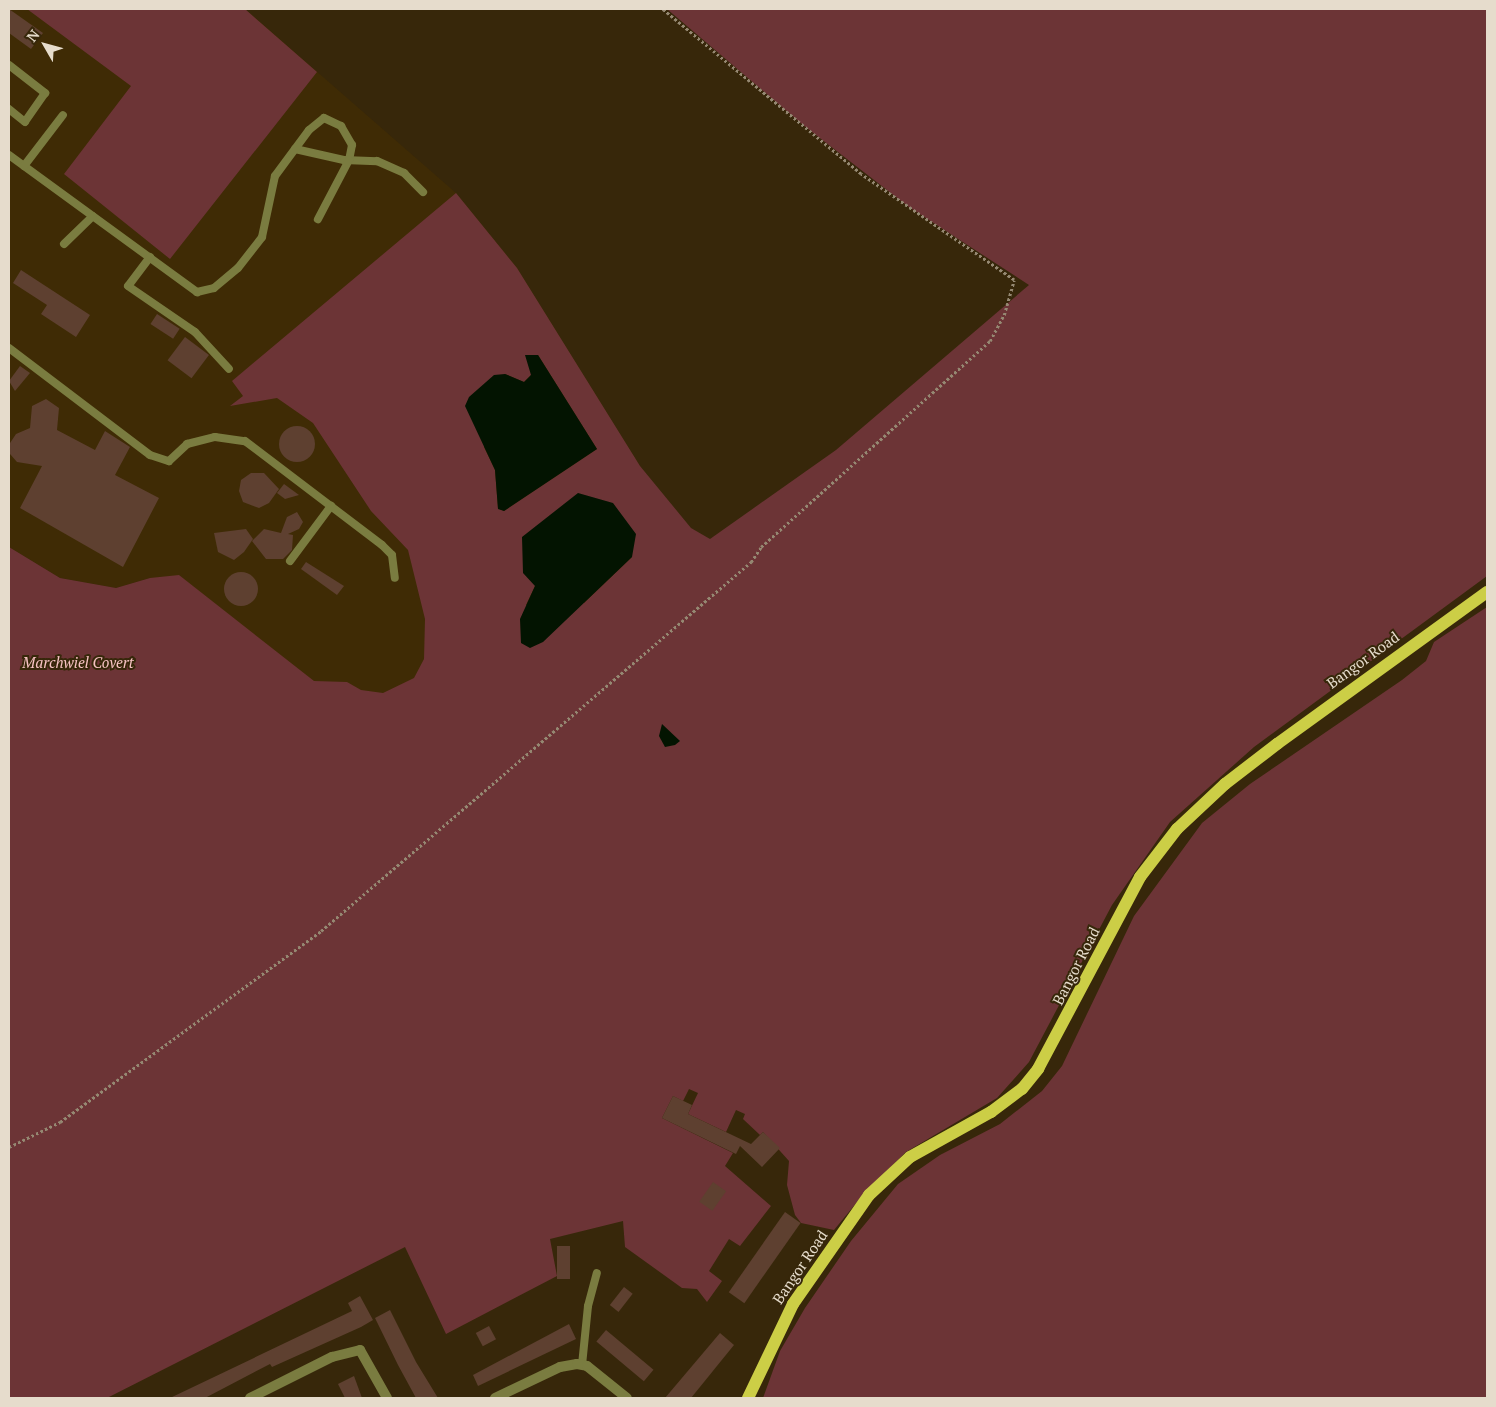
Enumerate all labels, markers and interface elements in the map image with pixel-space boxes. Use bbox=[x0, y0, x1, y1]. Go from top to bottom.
north arrow bbox=[20, 20, 70, 70]
text: N bbox=[22, 25, 44, 45]
street label: Bangor Road bbox=[1323, 628, 1403, 692]
park label: Marchwiel Covert bbox=[22, 654, 134, 672]
street label: Bangor Road bbox=[1049, 924, 1103, 1008]
street label: Bangor Road bbox=[769, 1227, 831, 1307]

